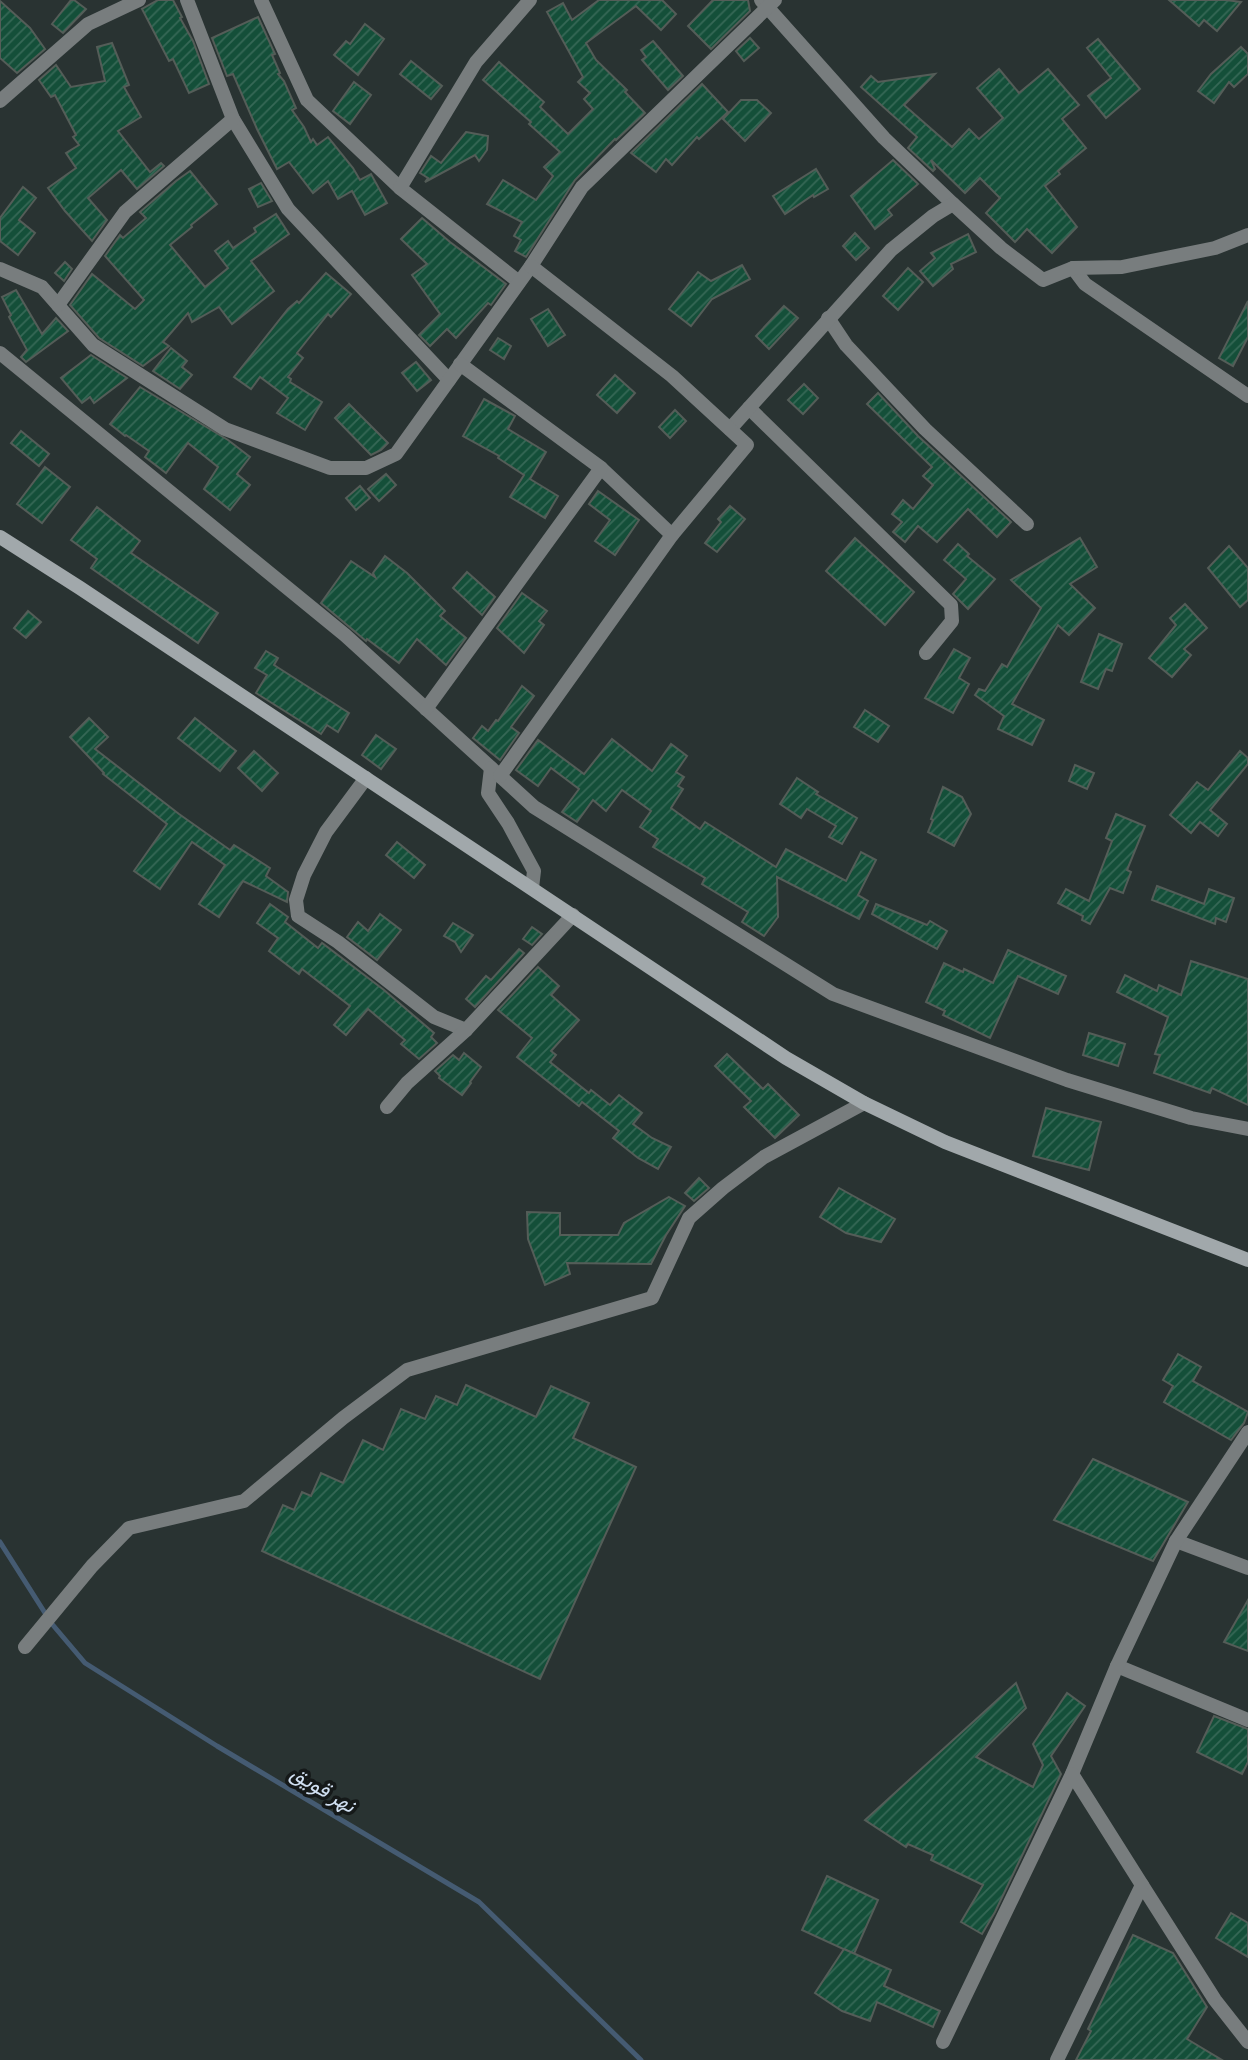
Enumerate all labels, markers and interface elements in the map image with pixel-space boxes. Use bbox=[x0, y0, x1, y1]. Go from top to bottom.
water label: نهر قويق bbox=[286, 1760, 361, 1819]

